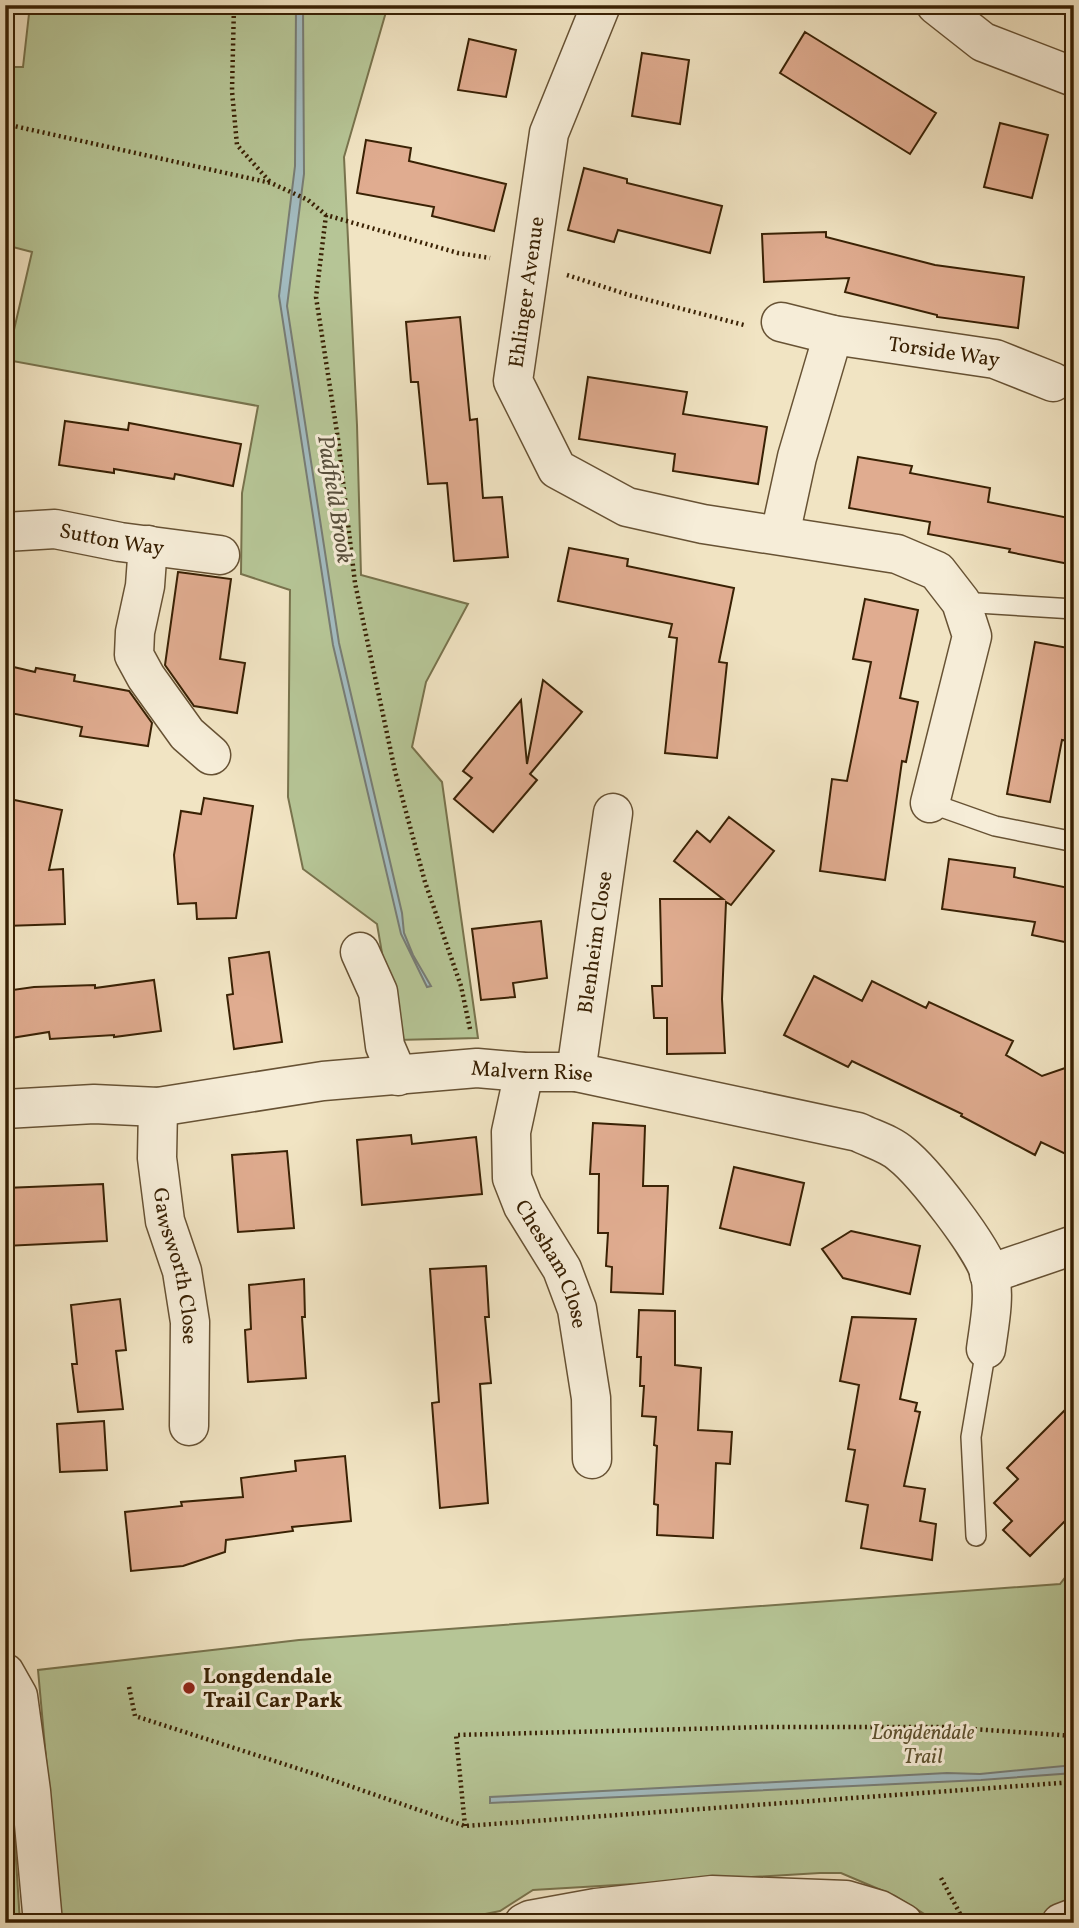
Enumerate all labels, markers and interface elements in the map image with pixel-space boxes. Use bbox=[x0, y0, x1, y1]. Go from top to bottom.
street label: Ehlinger Avenue bbox=[503, 215, 552, 370]
street label: Torside Way bbox=[886, 330, 1002, 376]
water label: Padfield Brook bbox=[308, 433, 360, 566]
street label: Sutton Way bbox=[57, 517, 166, 564]
street label: Blenheim Close bbox=[571, 869, 621, 1016]
street label: Malvern Rise bbox=[470, 1055, 596, 1091]
street label: Gawsworth Close bbox=[145, 1186, 203, 1344]
street label: Chesham Close bbox=[507, 1195, 593, 1331]
place label: Longdendale Trail Car Park bbox=[203, 1663, 343, 1716]
marker: Longdendale Trail Car Park bbox=[181, 1680, 197, 1696]
park label: Longdendale Trail bbox=[872, 1719, 975, 1772]

